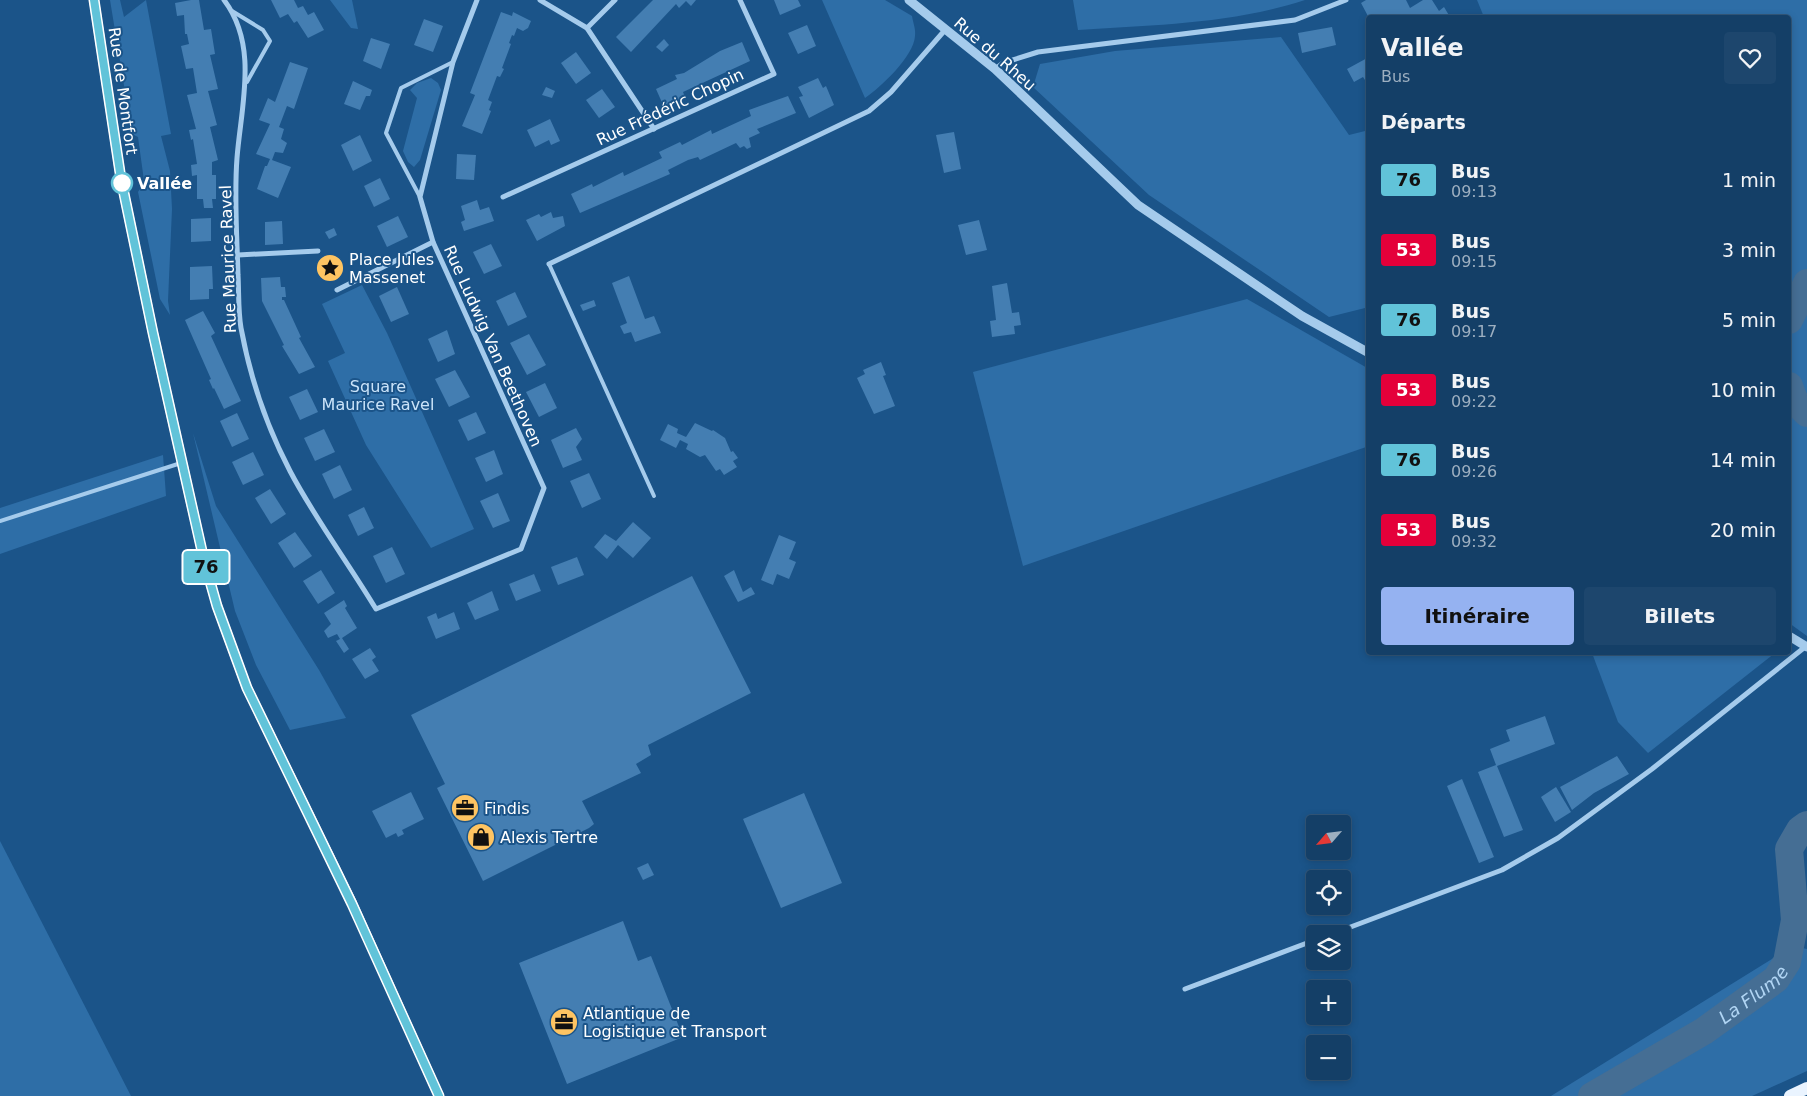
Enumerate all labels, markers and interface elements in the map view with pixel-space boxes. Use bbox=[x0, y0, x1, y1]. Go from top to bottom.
street label: Rue du Rheu bbox=[950, 13, 1040, 95]
street label: Rue de Montfort bbox=[105, 26, 141, 156]
button: heart bbox=[1724, 32, 1776, 84]
text: Vallée bbox=[1381, 34, 1463, 62]
street label: Rue Frédéric Chopin bbox=[593, 65, 747, 149]
text: Bus bbox=[1381, 67, 1410, 86]
text: Départs bbox=[1381, 111, 1466, 133]
text: Bus bbox=[1451, 160, 1490, 182]
text: 76 bbox=[1396, 169, 1421, 190]
text: 1 min bbox=[1722, 169, 1776, 191]
marker: Vallée bbox=[111, 172, 133, 194]
place label: Vallée bbox=[137, 174, 192, 193]
text: 09:13 bbox=[1451, 182, 1497, 201]
street label: Rue Maurice Ravel bbox=[216, 185, 240, 333]
text: Bus bbox=[1451, 230, 1490, 252]
text: 53 bbox=[1396, 239, 1421, 260]
text: 3 min bbox=[1722, 239, 1776, 261]
street label: Rue Ludwig Van Beethoven bbox=[440, 242, 546, 450]
place label: Place Jules Massenet bbox=[349, 250, 434, 287]
text: 09:15 bbox=[1451, 252, 1497, 271]
place icon: Place Jules Massenet bbox=[315, 253, 345, 283]
text: Bus bbox=[1451, 300, 1490, 322]
text: 76 bbox=[1396, 309, 1421, 330]
text: 5 min bbox=[1722, 309, 1776, 331]
text: 09:17 bbox=[1451, 322, 1497, 341]
text: Bus bbox=[1451, 370, 1490, 392]
park label: Square Maurice Ravel bbox=[322, 377, 434, 414]
text: 53 bbox=[1396, 379, 1421, 400]
text: 10 min bbox=[1710, 379, 1776, 401]
text: 09:22 bbox=[1451, 392, 1497, 411]
text: Bus bbox=[1451, 440, 1490, 462]
text: 76 bbox=[1396, 449, 1421, 470]
text: 14 min bbox=[1710, 449, 1776, 471]
text: 09:26 bbox=[1451, 462, 1497, 481]
text: Bus bbox=[1451, 510, 1490, 532]
text: 53 bbox=[1396, 519, 1421, 540]
text: 20 min bbox=[1710, 519, 1776, 541]
text: 09:32 bbox=[1451, 532, 1497, 551]
line badge: 76 bbox=[184, 551, 228, 583]
text: 76 bbox=[193, 556, 219, 577]
button: Itinéraire bbox=[1381, 587, 1574, 645]
button: Billets bbox=[1584, 587, 1776, 645]
office icon: Findis bbox=[450, 793, 480, 823]
place label: Findis bbox=[484, 799, 530, 818]
north arrow bbox=[1306, 815, 1351, 860]
map controls bbox=[1306, 815, 1351, 1080]
shop icon: Alexis Tertre bbox=[466, 822, 496, 852]
place label: Alexis Tertre bbox=[500, 828, 598, 847]
button: locate bbox=[1306, 870, 1351, 915]
button: layers bbox=[1306, 925, 1351, 970]
water label: La Flume bbox=[1714, 962, 1792, 1028]
button: + bbox=[1306, 980, 1351, 1025]
place label: Atlantique de Logistique et Transport bbox=[583, 1004, 767, 1041]
office icon: Atlantique de Logistique et Transport bbox=[549, 1007, 579, 1037]
button: − bbox=[1306, 1035, 1351, 1080]

